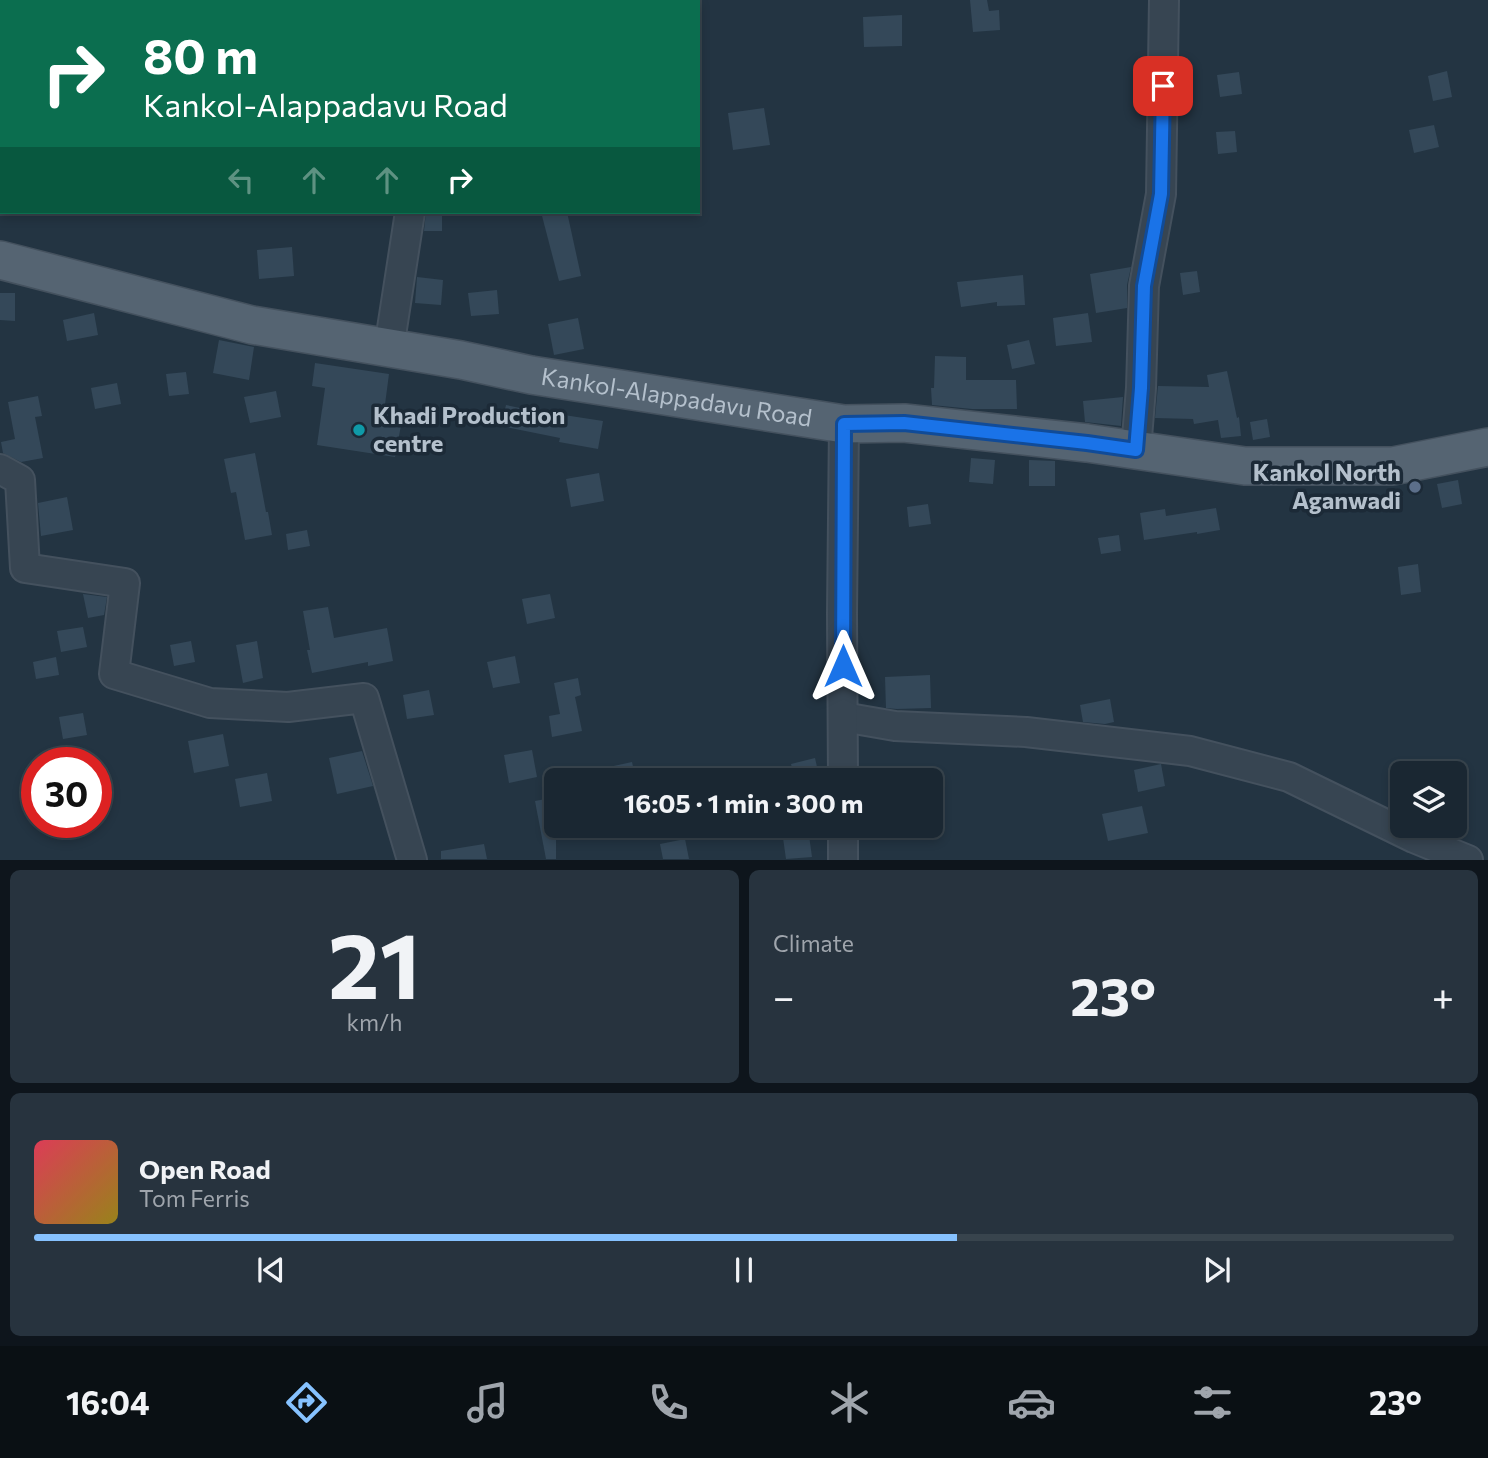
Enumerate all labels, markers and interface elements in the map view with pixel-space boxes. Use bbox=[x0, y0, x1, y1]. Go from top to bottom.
text: 80 m bbox=[143, 24, 258, 84]
icon: right bbox=[28, 28, 119, 119]
pin bbox=[1133, 56, 1193, 116]
icon: arrive bbox=[1144, 67, 1182, 105]
text: Kankol-Alappadavu Road bbox=[143, 84, 508, 124]
icon: left bbox=[222, 161, 260, 199]
icon: ahead bbox=[295, 161, 333, 199]
icon: ahead bbox=[368, 161, 406, 199]
icon: right bbox=[441, 161, 479, 199]
street label: Kankol-Alappadavu Road bbox=[539, 361, 814, 432]
place label: Khadi Production centre bbox=[373, 400, 566, 457]
marker: Khadi Production centre bbox=[351, 422, 367, 438]
place label: Kankol North Aganwadi bbox=[1253, 457, 1401, 514]
marker: Kankol North Aganwadi bbox=[1407, 479, 1423, 495]
position arrow bbox=[806, 629, 880, 703]
speed limit sign: 30 bbox=[21, 747, 112, 838]
map controls bbox=[1390, 761, 1467, 838]
button: layers bbox=[1390, 761, 1467, 838]
text: 16:05 · 1 min · 300 m bbox=[624, 787, 863, 818]
text: 21 bbox=[328, 906, 421, 1018]
text: Climate bbox=[773, 929, 854, 957]
text: 23° bbox=[1070, 963, 1156, 1027]
text: − bbox=[773, 972, 795, 1019]
text: + bbox=[1432, 972, 1454, 1019]
text: km/h bbox=[347, 1008, 402, 1036]
text: Open Road bbox=[139, 1153, 271, 1184]
text: Tom Ferris bbox=[139, 1184, 250, 1212]
icon: previous bbox=[252, 1251, 290, 1289]
icon: pause bbox=[725, 1251, 763, 1289]
icon: next bbox=[1198, 1251, 1236, 1289]
icon: directions bbox=[282, 1378, 331, 1427]
icon: music bbox=[463, 1378, 512, 1427]
icon: phone bbox=[644, 1378, 693, 1427]
icon: climate bbox=[825, 1378, 874, 1427]
icon: car bbox=[1007, 1378, 1056, 1427]
icon: filters bbox=[1188, 1378, 1237, 1427]
text: 16:04 bbox=[66, 1382, 150, 1422]
text: 23° bbox=[1369, 1382, 1422, 1422]

